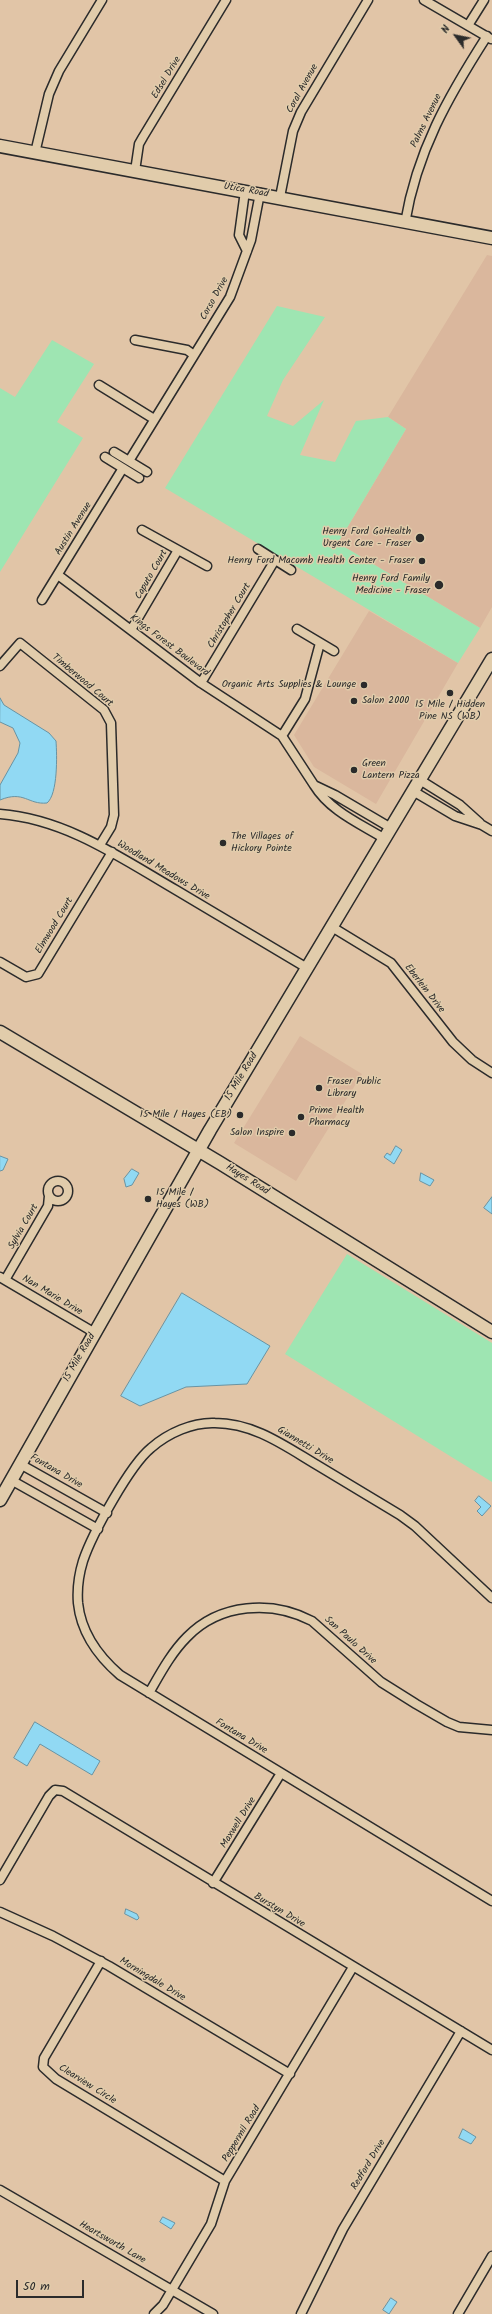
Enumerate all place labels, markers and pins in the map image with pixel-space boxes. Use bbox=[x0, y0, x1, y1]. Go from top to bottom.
place label: Henry Ford GoHealth Urgent Care - Fraser bbox=[322, 526, 411, 550]
marker: Henry Ford GoHealth Urgent Care - Fraser bbox=[414, 532, 426, 544]
place label: Henry Ford Macomb Health Center - Fraser bbox=[228, 555, 414, 567]
marker: Henry Ford Macomb Health Center - Fraser bbox=[417, 556, 427, 566]
place label: Henry Ford Family Medicine - Fraser bbox=[352, 573, 430, 596]
marker: Henry Ford Family Medicine - Fraser bbox=[433, 579, 445, 591]
place label: Organic Arts Supplies & Lounge bbox=[222, 679, 356, 691]
marker: Organic Arts Supplies & Lounge bbox=[359, 680, 369, 690]
marker: 15 Mile / Hidden Pine NS (WB) bbox=[445, 688, 455, 698]
place label: Salon 2000 bbox=[362, 695, 409, 707]
marker: Salon 2000 bbox=[349, 696, 359, 706]
place label: 15 Mile / Hidden Pine NS (WB) bbox=[415, 699, 485, 722]
place label: Green Lantern Pizza bbox=[362, 758, 420, 782]
marker: Green Lantern Pizza bbox=[349, 765, 359, 775]
place label: The Villages of Hickory Pointe bbox=[231, 831, 293, 854]
marker: The Villages of Hickory Pointe bbox=[218, 838, 228, 848]
place label: Fraser Public Library bbox=[327, 1076, 381, 1100]
marker: Fraser Public Library bbox=[314, 1083, 324, 1093]
place label: Prime Health Pharmacy bbox=[309, 1105, 364, 1128]
place label: 15 Mile / Hayes (EB) bbox=[140, 1109, 232, 1121]
marker: 15 Mile / Hayes (EB) bbox=[235, 1110, 245, 1120]
marker: Prime Health Pharmacy bbox=[296, 1112, 306, 1122]
place label: Salon Inspire bbox=[230, 1127, 284, 1139]
marker: Salon Inspire bbox=[287, 1128, 297, 1138]
place label: 15 Mile / Hayes (WB) bbox=[156, 1187, 209, 1210]
marker: 15 Mile / Hayes (WB) bbox=[143, 1194, 153, 1204]

